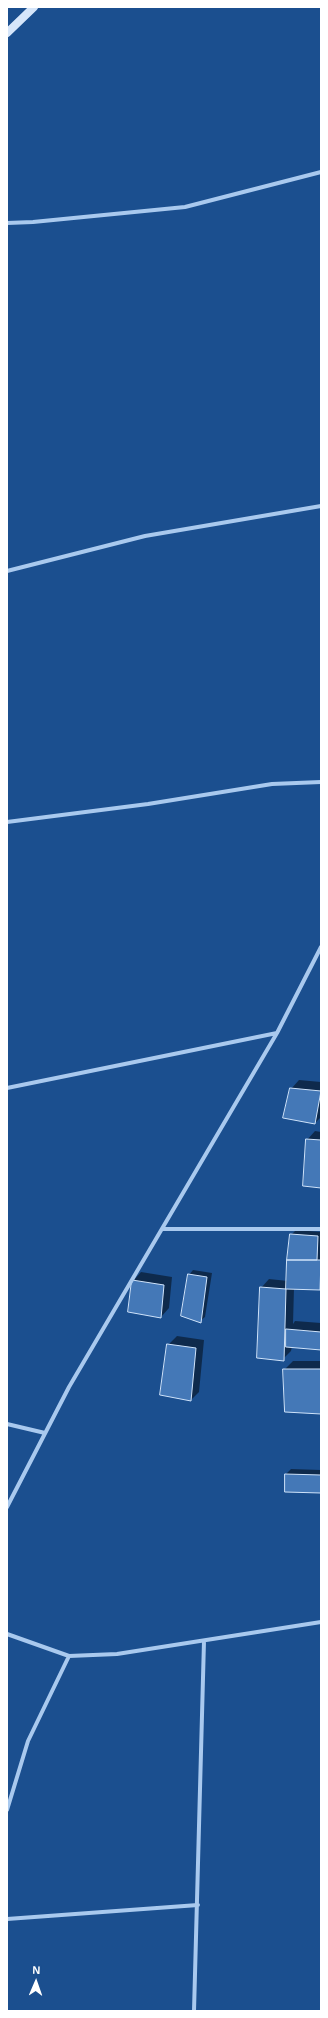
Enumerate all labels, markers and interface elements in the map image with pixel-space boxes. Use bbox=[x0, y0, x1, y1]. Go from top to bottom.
north arrow bbox=[16, 1962, 56, 2002]
text: N bbox=[32, 1964, 41, 1976]

